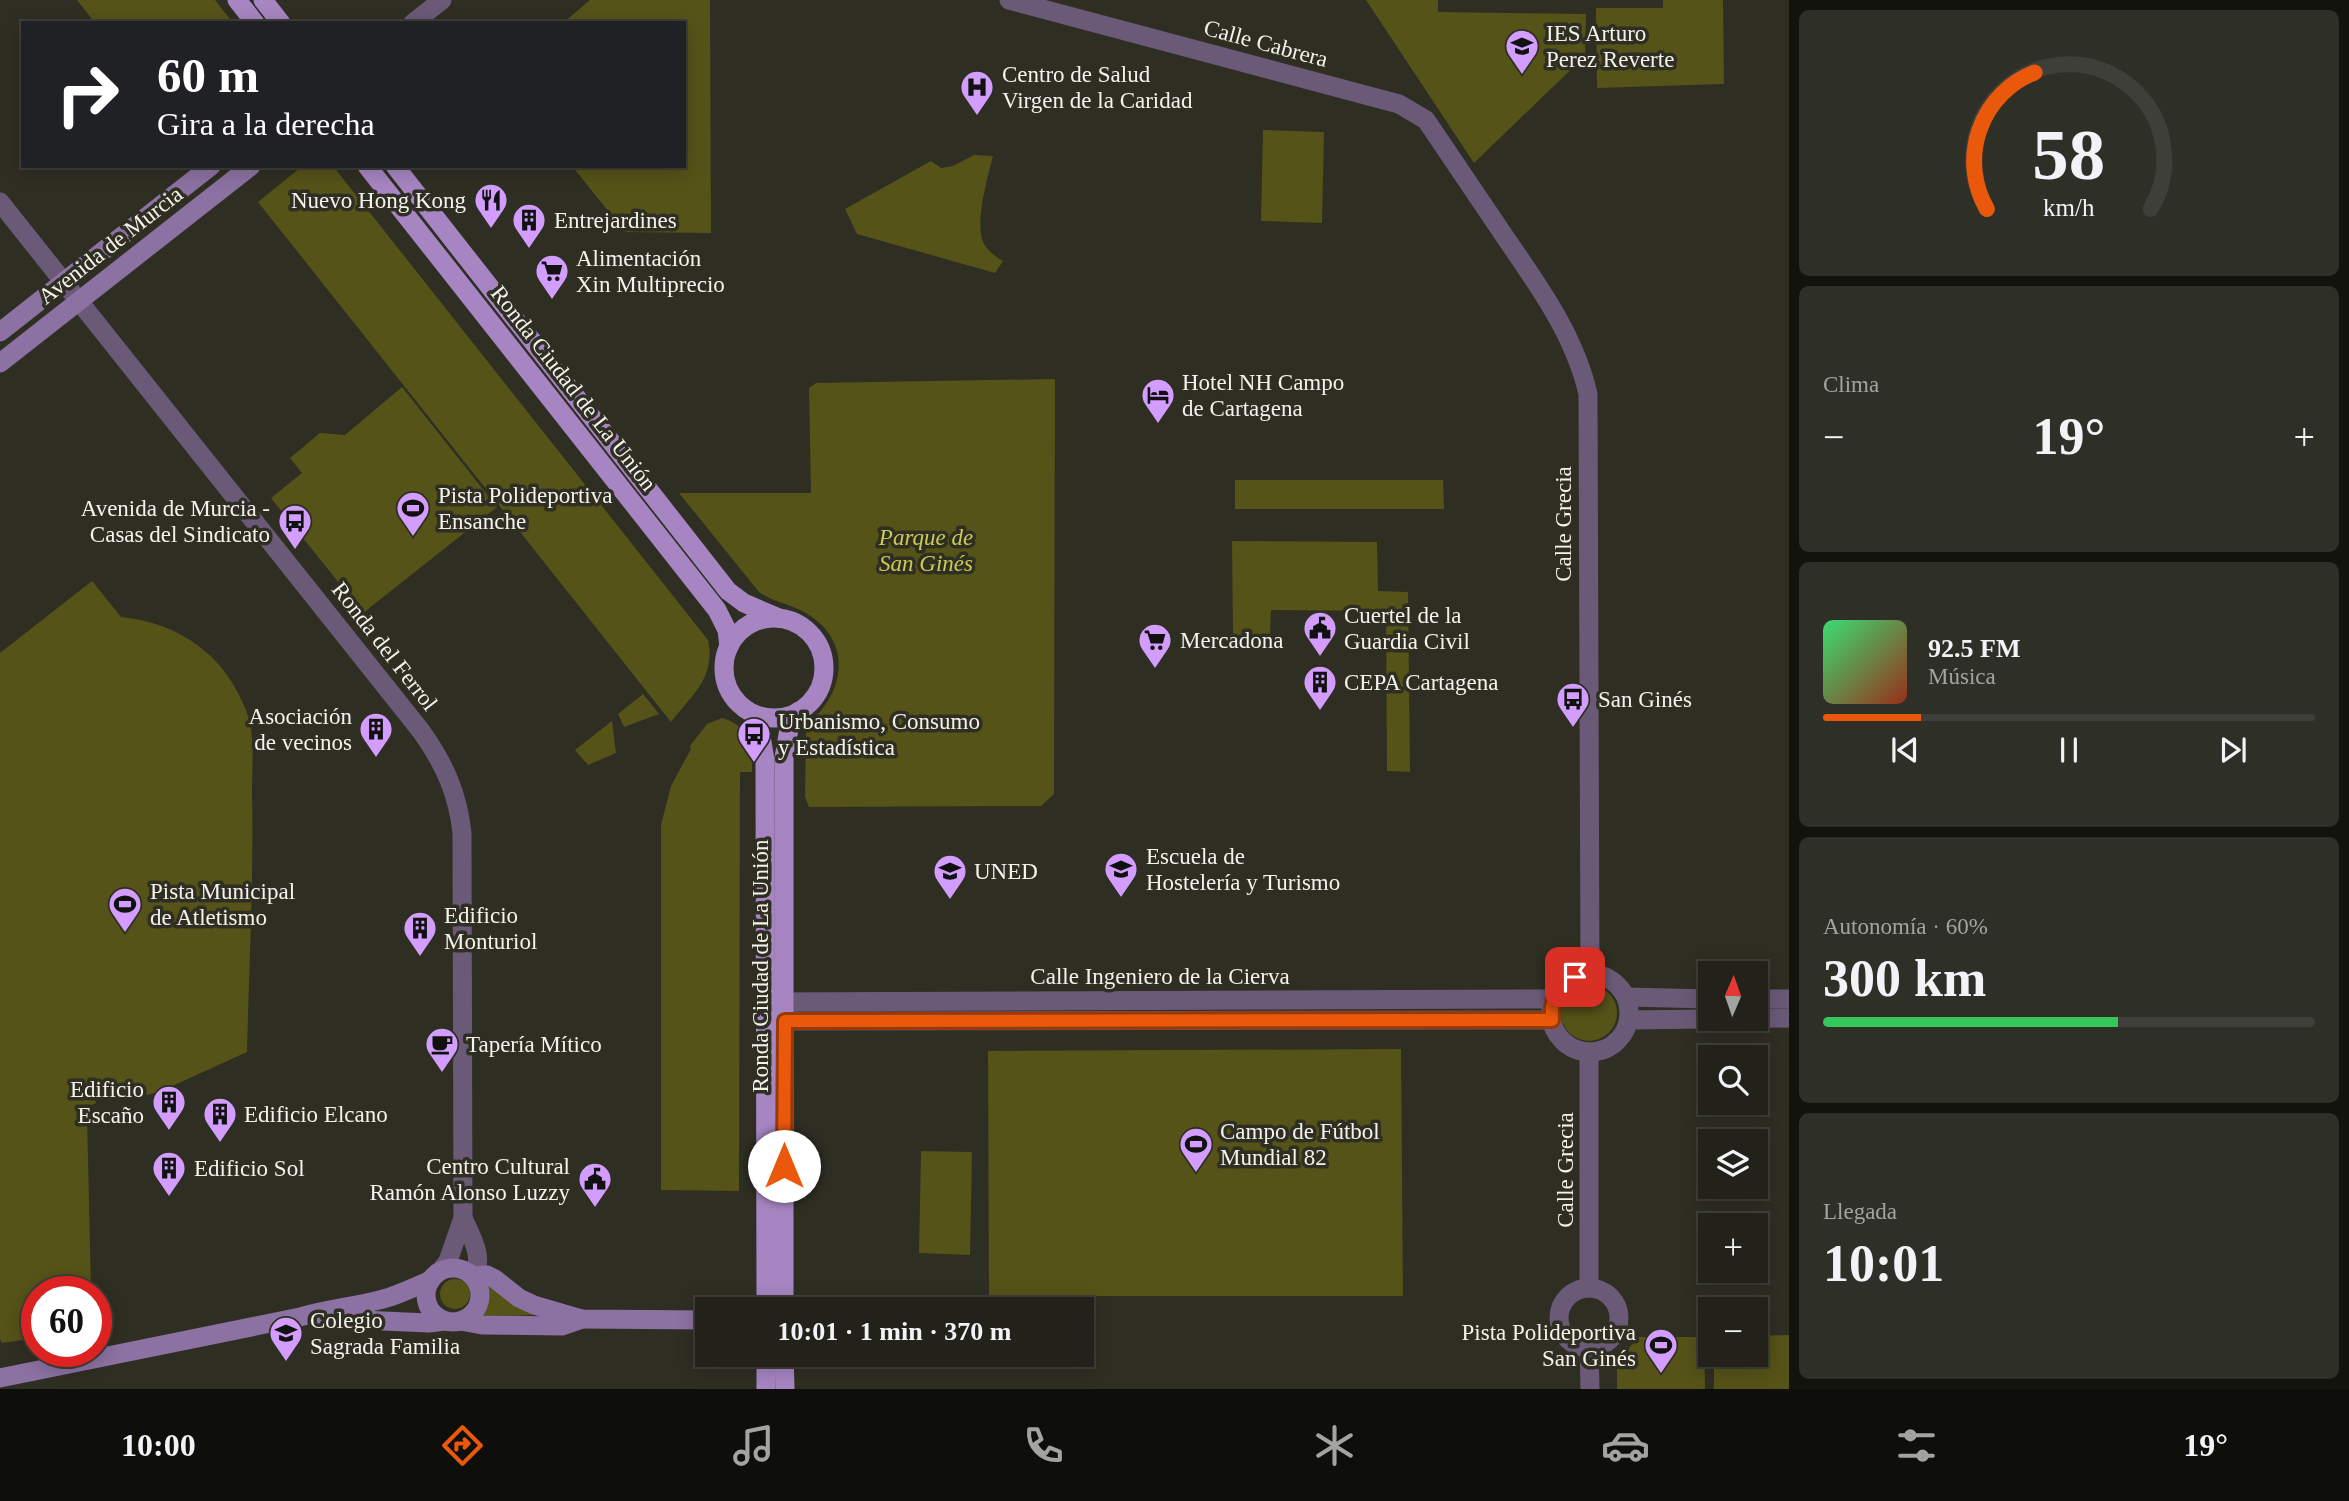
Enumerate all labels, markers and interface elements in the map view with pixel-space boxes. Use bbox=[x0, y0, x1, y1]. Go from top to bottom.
street label: Calle Cabrera bbox=[1201, 15, 1330, 72]
place label: IES Arturo Perez Reverte bbox=[1546, 21, 1674, 72]
school or university icon: IES Arturo Perez Reverte bbox=[1503, 27, 1541, 76]
text: 60 m bbox=[157, 48, 259, 103]
icon: right bbox=[42, 49, 133, 140]
place label: Centro de Salud Virgen de la Caridad bbox=[1002, 62, 1193, 113]
hospital icon: Centro de Salud Virgen de la Caridad bbox=[958, 68, 996, 117]
text: Gira a la derecha bbox=[157, 106, 375, 142]
text: 58 bbox=[2033, 114, 2105, 195]
street label: Avenida de Murcia bbox=[33, 181, 187, 309]
restaurant icon: Nuevo Hong Kong bbox=[472, 181, 510, 230]
place label: Nuevo Hong Kong bbox=[291, 188, 466, 213]
text: km/h bbox=[2043, 194, 2095, 221]
building icon: Entrejardines bbox=[510, 201, 548, 250]
place label: Entrejardines bbox=[554, 208, 677, 233]
place label: Alimentación Xin Multiprecio bbox=[576, 246, 725, 297]
supermarket icon: Alimentación Xin Multiprecio bbox=[533, 252, 571, 301]
street label: Ronda Ciudad de La Unión bbox=[486, 281, 662, 496]
place label: Hotel NH Campo de Cartagena bbox=[1182, 370, 1344, 421]
text: Clima bbox=[1823, 372, 1879, 397]
hotel icon: Hotel NH Campo de Cartagena bbox=[1139, 376, 1177, 425]
text: 19° bbox=[2033, 408, 2105, 465]
text: − bbox=[1823, 416, 1844, 458]
text: + bbox=[2294, 416, 2315, 458]
street label: Calle Grecia bbox=[1551, 466, 1576, 582]
place label: Pista Polideportiva Ensanche bbox=[438, 483, 612, 534]
sports icon: Pista Polideportiva Ensanche bbox=[394, 489, 432, 538]
place label: Avenida de Murcia - Casas del Sindicato bbox=[81, 496, 270, 547]
bus stop icon: Avenida de Murcia - Casas del Sindicato bbox=[276, 502, 314, 551]
park label: Parque de San Ginés bbox=[878, 525, 973, 576]
street label: Ronda del Ferrol bbox=[327, 577, 442, 715]
place label: Cuertel de la Guardia Civil bbox=[1344, 603, 1470, 654]
public building icon: Cuertel de la Guardia Civil bbox=[1301, 609, 1339, 658]
supermarket icon: Mercadona bbox=[1136, 621, 1174, 670]
place label: Mercadona bbox=[1180, 628, 1283, 653]
text: 92.5 FM bbox=[1928, 634, 2020, 663]
building icon: CEPA Cartagena bbox=[1301, 663, 1339, 712]
text: Música bbox=[1928, 664, 1996, 689]
place label: CEPA Cartagena bbox=[1344, 670, 1498, 695]
bus stop icon: San Ginés bbox=[1554, 680, 1592, 729]
place label: San Ginés bbox=[1598, 687, 1692, 712]
place label: Asociación de vecinos bbox=[249, 704, 352, 755]
place label: Urbanismo, Consumo y Estadística bbox=[778, 709, 980, 760]
building icon: Asociación de vecinos bbox=[357, 710, 395, 759]
bus stop icon: Urbanismo, Consumo y Estadística bbox=[735, 715, 773, 764]
icon: previous bbox=[1886, 731, 1924, 769]
icon: pause bbox=[2050, 731, 2088, 769]
icon: next bbox=[2214, 731, 2252, 769]
street label: Ronda Ciudad de La Unión bbox=[748, 839, 773, 1092]
place label: Escuela de Hostelería y Turismo bbox=[1146, 844, 1340, 895]
school or university icon: Escuela de Hostelería y Turismo bbox=[1102, 850, 1140, 899]
school or university icon: UNED bbox=[931, 852, 969, 901]
place label: UNED bbox=[974, 859, 1038, 884]
place label: Pista Municipal de Atletismo bbox=[150, 879, 295, 930]
sports icon: Pista Municipal de Atletismo bbox=[106, 885, 144, 934]
place label: Edificio Monturiol bbox=[444, 903, 537, 954]
building icon: Edificio Monturiol bbox=[401, 909, 439, 958]
text: Autonomía · 60% bbox=[1823, 914, 1988, 939]
pin bbox=[1545, 947, 1605, 1007]
text: 300 km bbox=[1823, 950, 1986, 1007]
icon: arrive bbox=[1556, 958, 1594, 996]
north arrow bbox=[1698, 961, 1768, 1031]
map controls bbox=[1698, 961, 1768, 1367]
street label: Calle Ingeniero de la Cierva bbox=[1030, 964, 1290, 989]
cafe icon: Tapería Mítico bbox=[423, 1025, 461, 1074]
place label: Tapería Mítico bbox=[466, 1032, 602, 1057]
button: search bbox=[1698, 1045, 1768, 1115]
place label: Edificio Escaño bbox=[70, 1077, 144, 1128]
building icon: Edificio Escaño bbox=[150, 1083, 188, 1132]
building icon: Edificio Elcano bbox=[201, 1095, 239, 1144]
place label: Edificio Elcano bbox=[244, 1102, 388, 1127]
street label: Calle Grecia bbox=[1553, 1112, 1578, 1228]
place label: Campo de Fútbol Mundial 82 bbox=[1220, 1119, 1380, 1170]
sports icon: Campo de Fútbol Mundial 82 bbox=[1177, 1125, 1215, 1174]
position arrow bbox=[747, 1129, 821, 1203]
button: layers bbox=[1698, 1129, 1768, 1199]
building icon: Edificio Sol bbox=[150, 1149, 188, 1198]
place label: Centro Cultural Ramón Alonso Luzzy bbox=[369, 1154, 570, 1205]
place label: Edificio Sol bbox=[194, 1156, 305, 1181]
public building icon: Centro Cultural Ramón Alonso Luzzy bbox=[576, 1160, 614, 1209]
text: Llegada bbox=[1823, 1199, 1897, 1224]
button: + bbox=[1698, 1213, 1768, 1283]
text: 10:01 bbox=[1823, 1235, 1944, 1292]
speed limit sign: 60 bbox=[21, 1276, 112, 1367]
button: − bbox=[1698, 1297, 1768, 1367]
place label: Colegio Sagrada Familia bbox=[310, 1308, 460, 1359]
school or university icon: Colegio Sagrada Familia bbox=[267, 1314, 305, 1363]
text: 10:01 · 1 min · 370 m bbox=[778, 1317, 1012, 1346]
place label: Pista Polideportiva San Ginés bbox=[1462, 1320, 1636, 1371]
sports icon: Pista Polideportiva San Ginés bbox=[1642, 1326, 1680, 1375]
icon: directions bbox=[438, 1421, 487, 1470]
icon: music bbox=[729, 1421, 778, 1470]
icon: phone bbox=[1019, 1421, 1068, 1470]
icon: climate bbox=[1310, 1421, 1359, 1470]
icon: car bbox=[1601, 1421, 1650, 1470]
icon: filters bbox=[1892, 1421, 1941, 1470]
text: 10:00 bbox=[121, 1427, 196, 1463]
text: 19° bbox=[2183, 1427, 2228, 1463]

